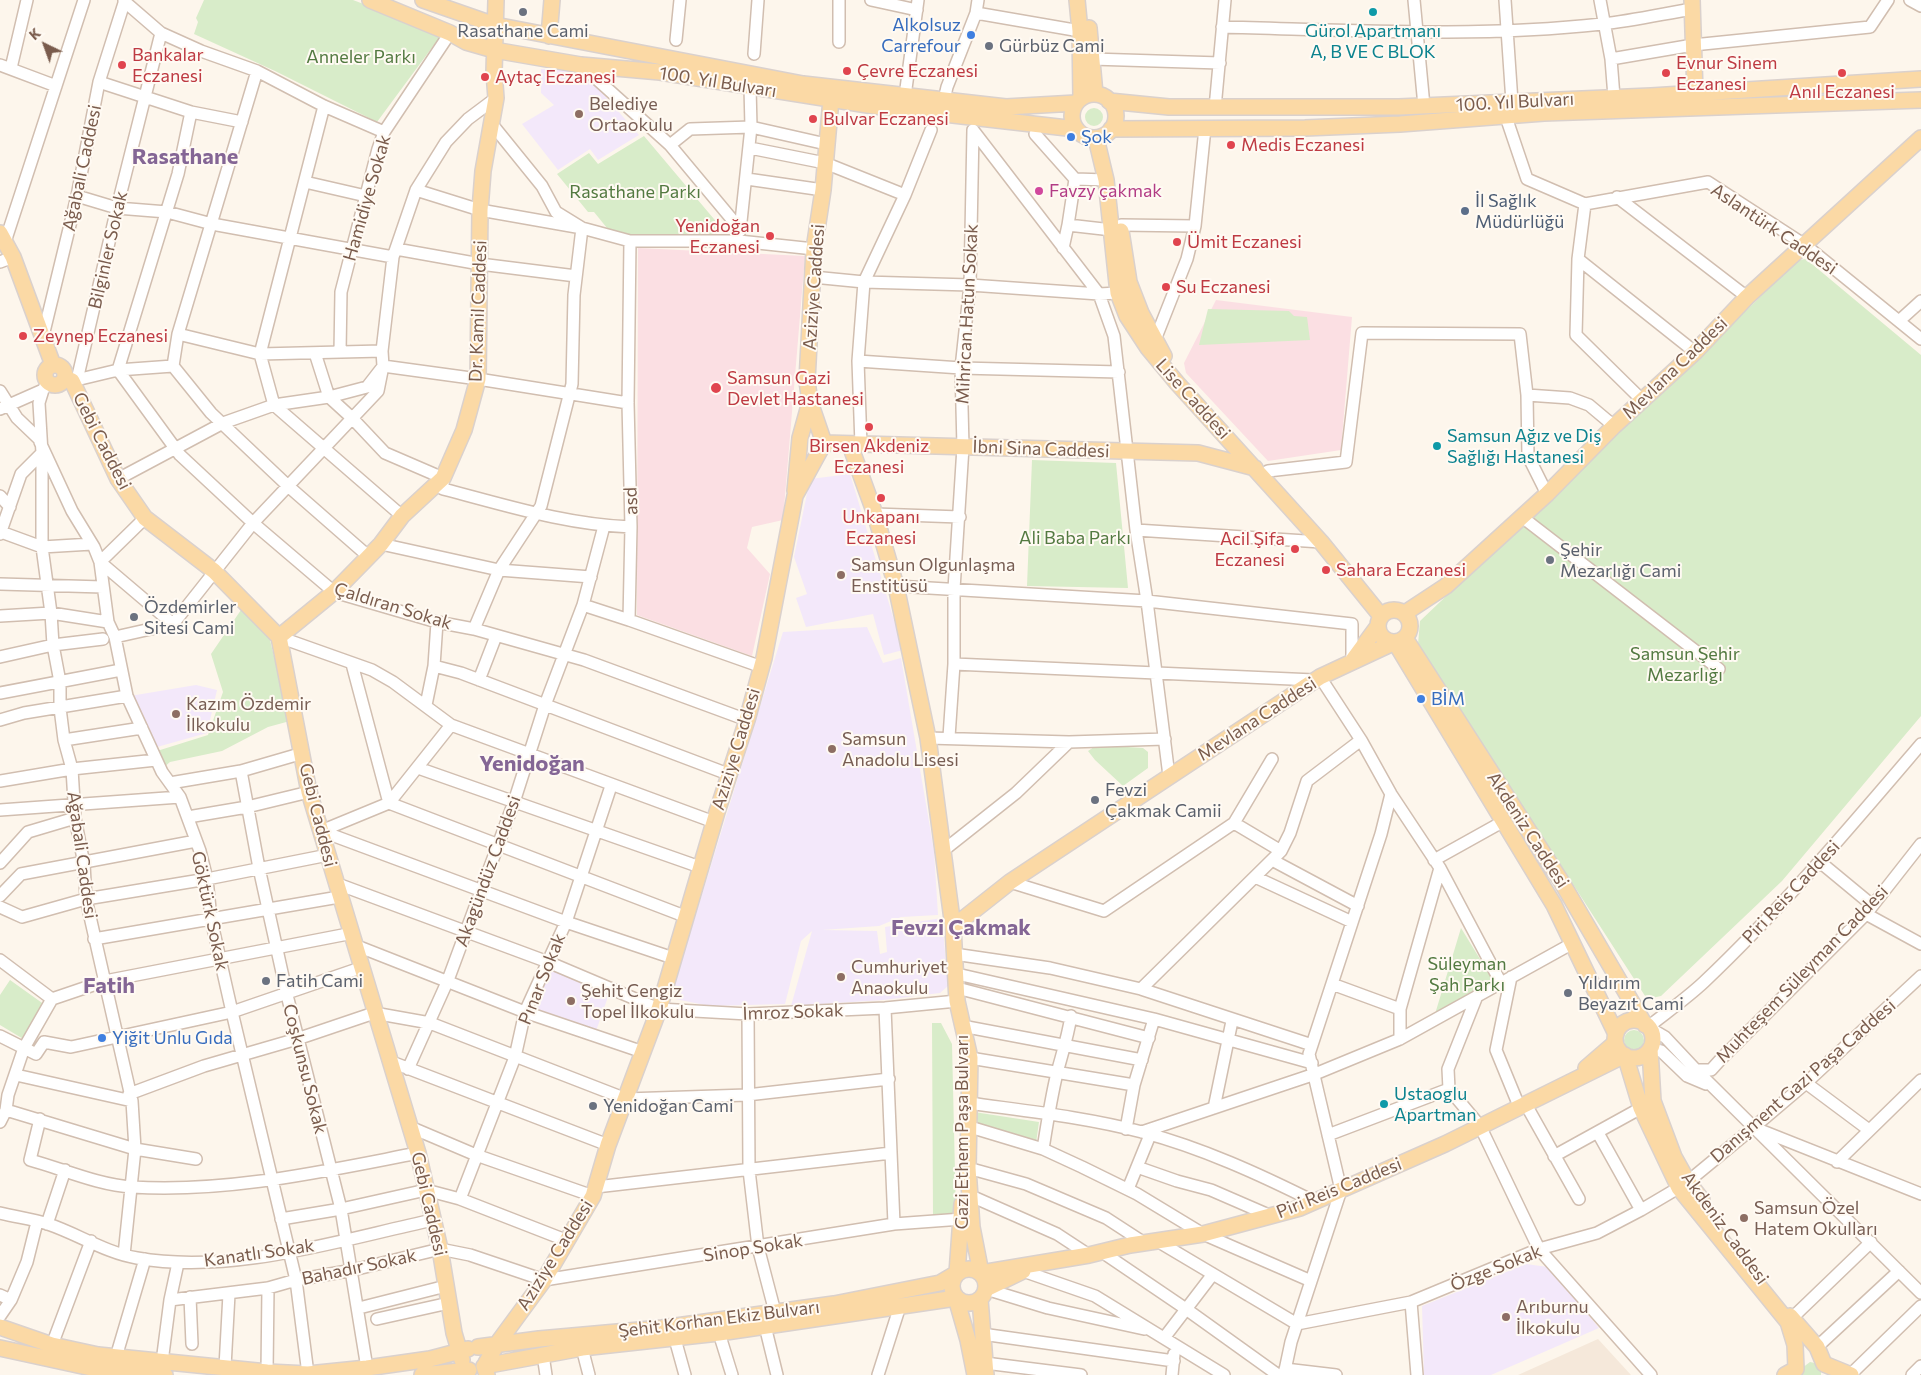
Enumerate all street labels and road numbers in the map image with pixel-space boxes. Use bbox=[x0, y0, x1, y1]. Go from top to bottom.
street label: 100. Yıl Bulvarı bbox=[658, 62, 778, 102]
street label: 100. Yıl Bulvarı bbox=[1455, 88, 1575, 116]
street label: Ağabali Caddesi bbox=[58, 103, 106, 233]
street label: Hamidiye Sokak bbox=[339, 132, 395, 264]
street label: Aslantürk Caddesi bbox=[1707, 179, 1841, 279]
street label: Bilginler Sokak bbox=[84, 189, 132, 311]
street label: Aziziye Caddesi bbox=[799, 223, 829, 351]
street label: Mihrican Hatun Sokak bbox=[951, 223, 983, 405]
street label: Dr. Kamil Caddesi bbox=[465, 240, 491, 382]
street label: Mevlana Caddesi bbox=[1618, 312, 1732, 424]
street label: Lise Caddesi bbox=[1151, 354, 1235, 444]
street label: Gebi Caddesi bbox=[68, 389, 136, 493]
street label: İbni Sina Caddesi bbox=[972, 436, 1110, 462]
street label: asd bbox=[620, 487, 642, 515]
street label: Çaldıran Sokak bbox=[332, 578, 454, 634]
street label: Mevlana Caddesi bbox=[1193, 672, 1321, 766]
street label: Aziziye Caddesi bbox=[707, 685, 765, 813]
street label: Gebi Caddesi bbox=[295, 761, 341, 869]
street label: Akdeniz Caddesi bbox=[1482, 768, 1574, 892]
street label: Ağabali Caddesi bbox=[62, 790, 102, 920]
street label: Akagündüz Caddesi bbox=[451, 792, 525, 950]
street label: Piri Reis Caddesi bbox=[1738, 836, 1844, 948]
street label: Göktürk Sokak bbox=[187, 849, 233, 973]
street label: Muhteşem Süleyman Caddesi bbox=[1711, 881, 1893, 1067]
street label: Pınar Sokak bbox=[514, 930, 570, 1028]
street label: Danışment Gazi Paşa Caddesi bbox=[1706, 995, 1900, 1167]
street label: İmroz Sokak bbox=[742, 999, 844, 1025]
street label: Coşkunsu Sokak bbox=[278, 1002, 332, 1136]
street label: Gazi Ethem Paşa Bulvarı bbox=[951, 1035, 973, 1229]
street label: Gebi Caddesi bbox=[407, 1150, 451, 1258]
street label: Piri Reis Caddesi bbox=[1273, 1153, 1405, 1223]
street label: Akdeniz Caddesi bbox=[1677, 1167, 1773, 1289]
street label: Aziziye Caddesi bbox=[512, 1196, 598, 1314]
street label: Sinop Sokak bbox=[702, 1229, 804, 1267]
street label: Kanatlı Sokak bbox=[202, 1235, 316, 1271]
street label: Özge Sokak bbox=[1447, 1240, 1545, 1296]
street label: Bahadır Sokak bbox=[300, 1244, 418, 1290]
street label: Şehit Korhan Ekiz Bulvarı bbox=[617, 1296, 821, 1342]

